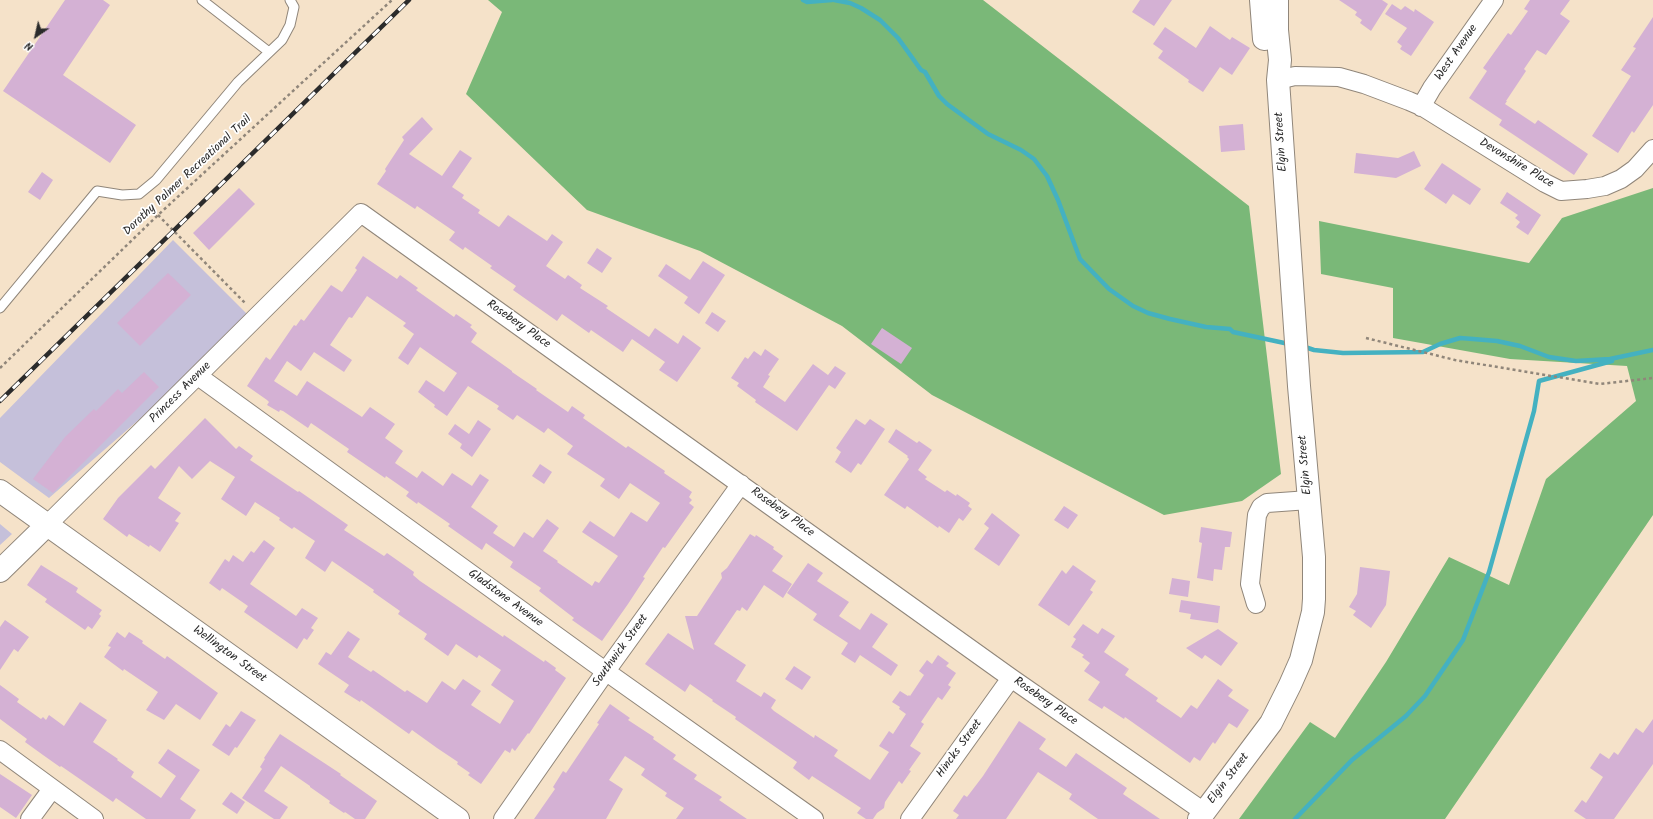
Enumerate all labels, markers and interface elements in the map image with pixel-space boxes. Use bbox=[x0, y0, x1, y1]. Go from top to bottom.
north arrow bbox=[16, 16, 56, 56]
street label: West Avenue bbox=[1433, 22, 1481, 84]
text: N bbox=[21, 37, 37, 55]
street label: Elgin Street bbox=[1273, 111, 1291, 173]
street label: Dorothy Palmer Recreational Trail bbox=[121, 113, 255, 239]
street label: Devonshire Place bbox=[1476, 136, 1556, 192]
street label: Rosebery Place bbox=[483, 298, 553, 352]
street label: Princess Avenue bbox=[147, 359, 215, 427]
street label: Elgin Street bbox=[1296, 434, 1316, 496]
street label: Rosebery Place bbox=[747, 485, 817, 541]
street label: Gladstone Avenue bbox=[465, 567, 545, 631]
street label: Southwick Street bbox=[590, 612, 652, 690]
street label: Wellington Street bbox=[189, 624, 269, 686]
street label: Rosebery Place bbox=[1010, 675, 1080, 729]
street label: Hincks Street bbox=[934, 717, 986, 781]
street label: Elgin Street bbox=[1205, 751, 1253, 807]

